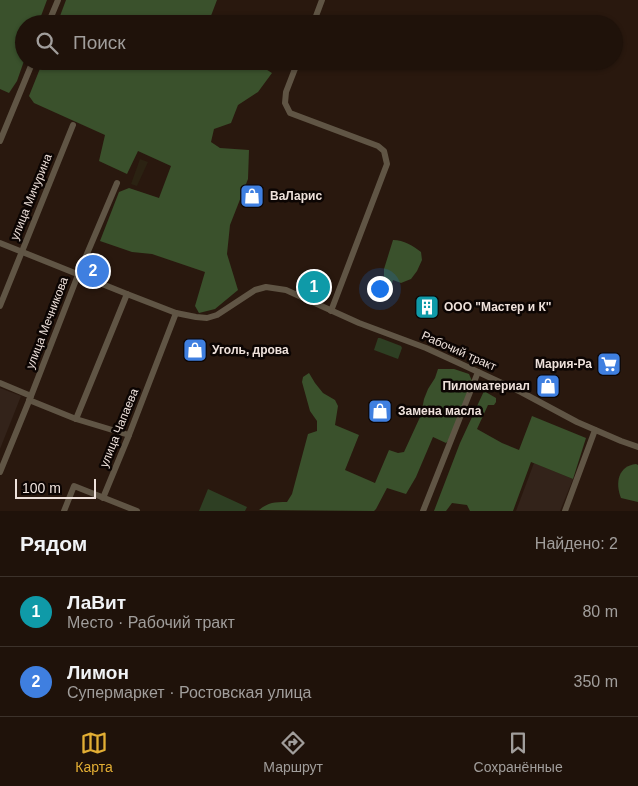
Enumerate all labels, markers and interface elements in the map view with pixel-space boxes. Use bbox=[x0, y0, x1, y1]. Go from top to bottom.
search box bbox=[15, 15, 623, 70]
icon: search bbox=[33, 29, 61, 57]
text: Поиск bbox=[73, 32, 126, 53]
street label: улица Мичурина bbox=[7, 152, 55, 242]
shop icon: ВаЛарис bbox=[239, 183, 265, 209]
place label: ВаЛарис bbox=[270, 189, 322, 203]
pin: 2 bbox=[77, 252, 109, 290]
pin: 1 bbox=[298, 268, 330, 306]
street label: улица Мечникова bbox=[23, 275, 71, 371]
your location bbox=[367, 276, 393, 302]
building icon: ООО "Мастер и К" bbox=[414, 294, 440, 320]
place label: ООО "Мастер и К" bbox=[444, 300, 551, 314]
street label: Рабочий тракт bbox=[419, 328, 499, 374]
shop icon: Уголь, дрова bbox=[182, 337, 208, 363]
place label: Уголь, дрова bbox=[212, 343, 289, 357]
supermarket icon: Мария-Ра bbox=[596, 351, 622, 377]
place label: Мария-Ра bbox=[535, 357, 592, 371]
shop icon: Пиломатериал bbox=[535, 373, 561, 399]
place label: Пиломатериал bbox=[442, 379, 530, 393]
street label: улица Чапаева bbox=[97, 386, 141, 469]
shop icon: Замена масла bbox=[367, 398, 393, 424]
place label: Замена масла bbox=[398, 404, 482, 418]
scale bar bbox=[15, 476, 96, 499]
text: 100 m bbox=[22, 480, 61, 496]
text: Рядом bbox=[20, 532, 87, 555]
text: Найдено: 2 bbox=[535, 535, 618, 552]
text: ЛаВит bbox=[67, 592, 126, 613]
text: 1 bbox=[32, 603, 40, 620]
text: 80 m bbox=[582, 603, 618, 620]
text: Место · Рабочий тракт bbox=[67, 614, 235, 631]
text: Лимон bbox=[67, 662, 129, 683]
text: 2 bbox=[32, 673, 40, 690]
text: 350 m bbox=[574, 673, 618, 690]
text: Супермаркет · Ростовская улица bbox=[67, 684, 311, 701]
tab: Карта bbox=[75, 729, 113, 775]
tab: Маршрут bbox=[263, 729, 323, 775]
tab: Сохранённые bbox=[474, 729, 563, 775]

